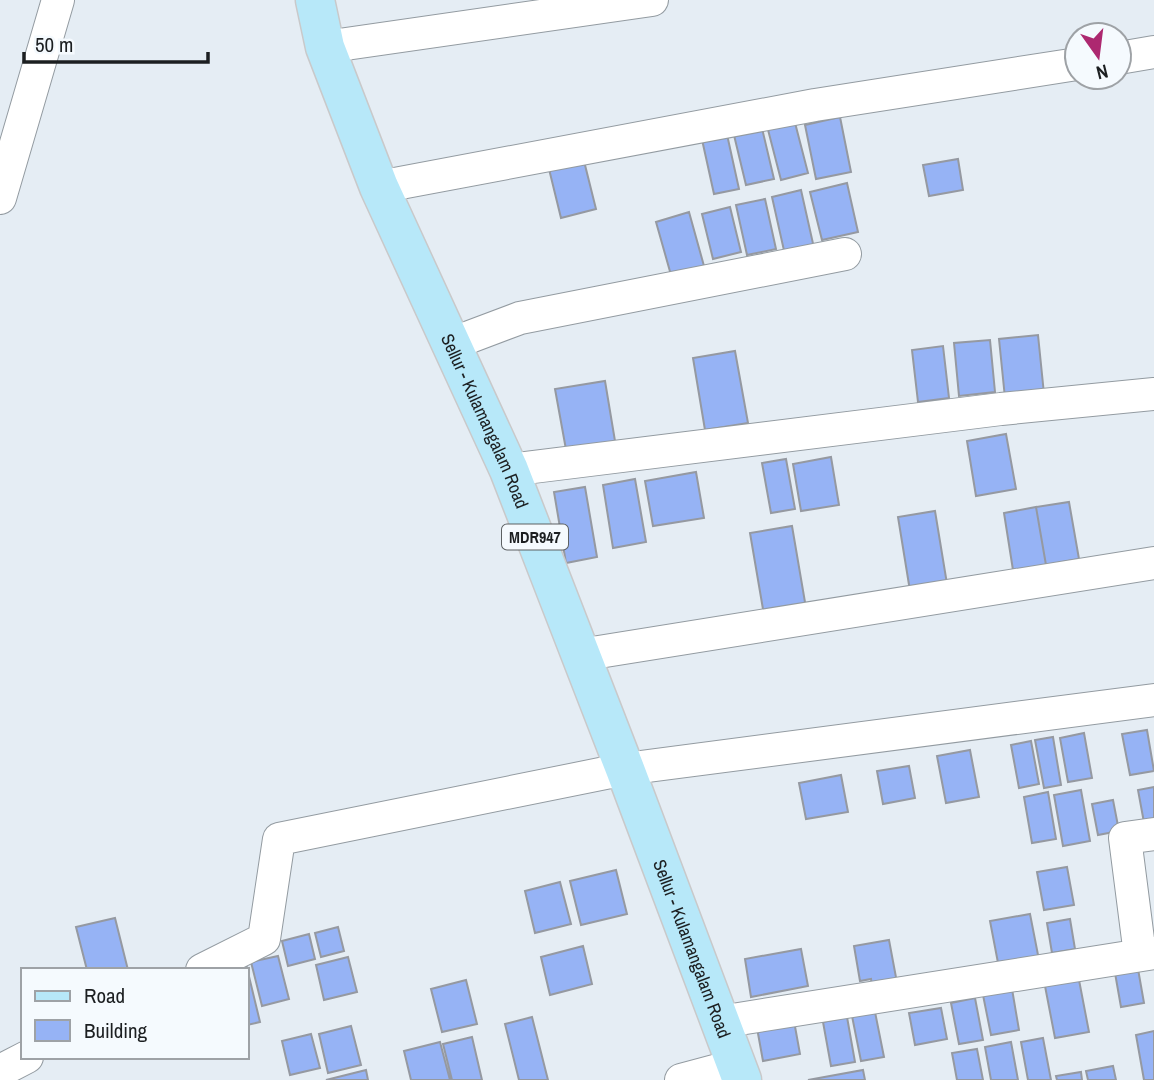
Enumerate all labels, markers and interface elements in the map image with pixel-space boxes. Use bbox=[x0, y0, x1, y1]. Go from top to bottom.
scale bar bbox=[24, 21, 208, 65]
north arrow bbox=[1063, 21, 1133, 91]
text: 50 m bbox=[35, 30, 73, 59]
text: N bbox=[1094, 59, 1111, 86]
street label: Sellur - Kulamangalam Road bbox=[435, 329, 535, 512]
road number: MDR947 bbox=[502, 524, 568, 550]
street label: Sellur - Kulamangalam Road bbox=[648, 856, 737, 1041]
legend bbox=[21, 968, 248, 1059]
text: Road bbox=[84, 981, 125, 1010]
text: Building bbox=[84, 1016, 148, 1045]

